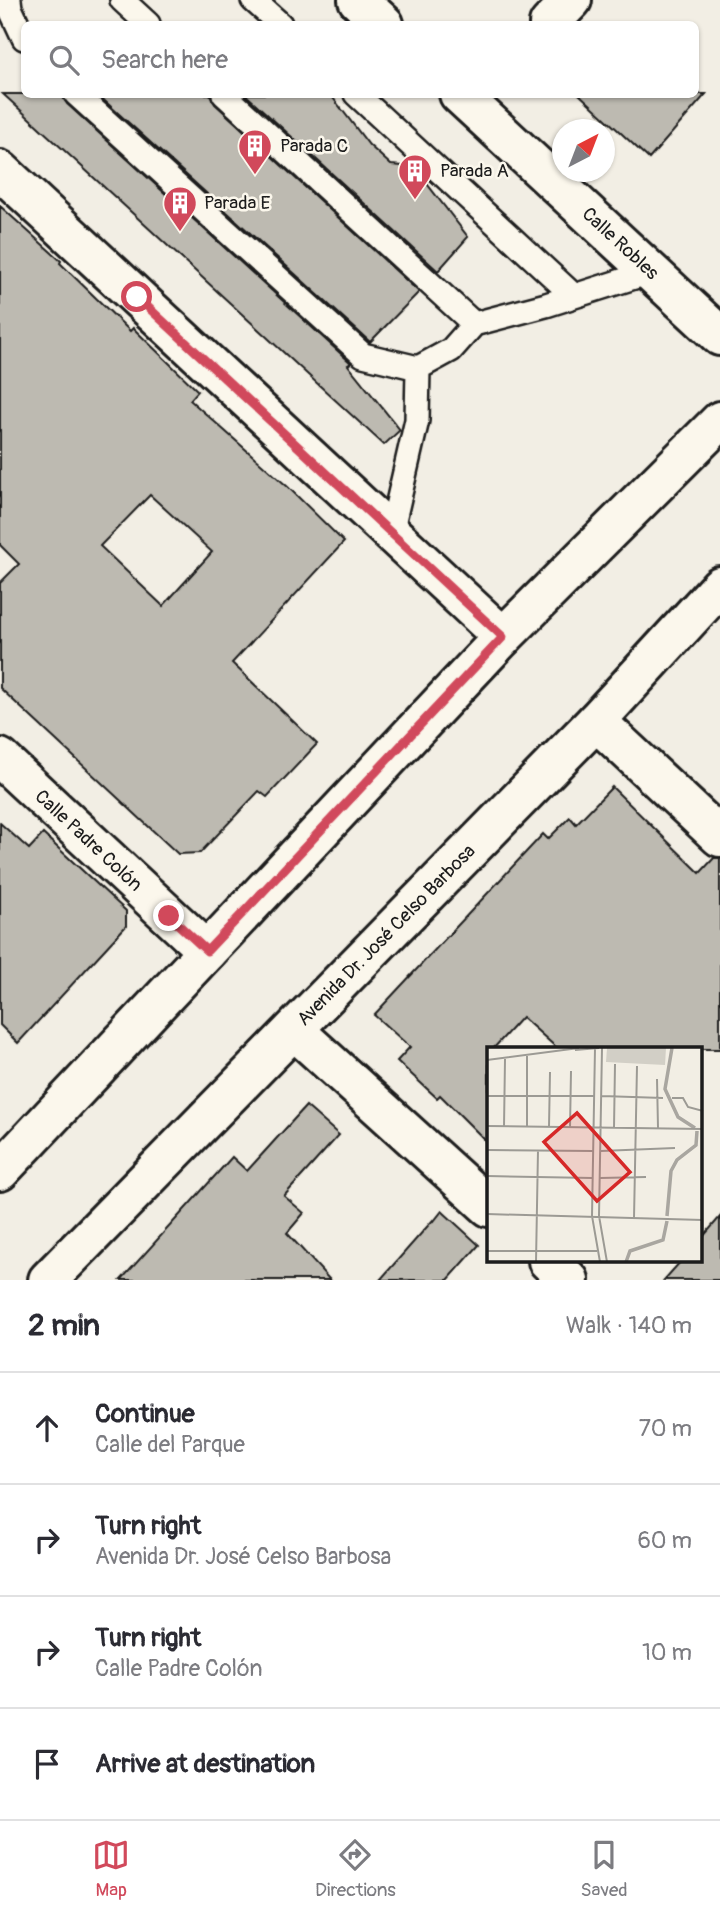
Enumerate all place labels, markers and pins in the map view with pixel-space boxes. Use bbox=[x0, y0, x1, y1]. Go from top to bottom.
building icon: Parada C bbox=[236, 127, 274, 176]
place label: Parada C bbox=[280, 134, 348, 158]
building icon: Parada A bbox=[396, 152, 434, 201]
place label: Parada A bbox=[440, 159, 509, 183]
building icon: Parada E bbox=[161, 184, 199, 233]
place label: Parada E bbox=[204, 191, 270, 215]

